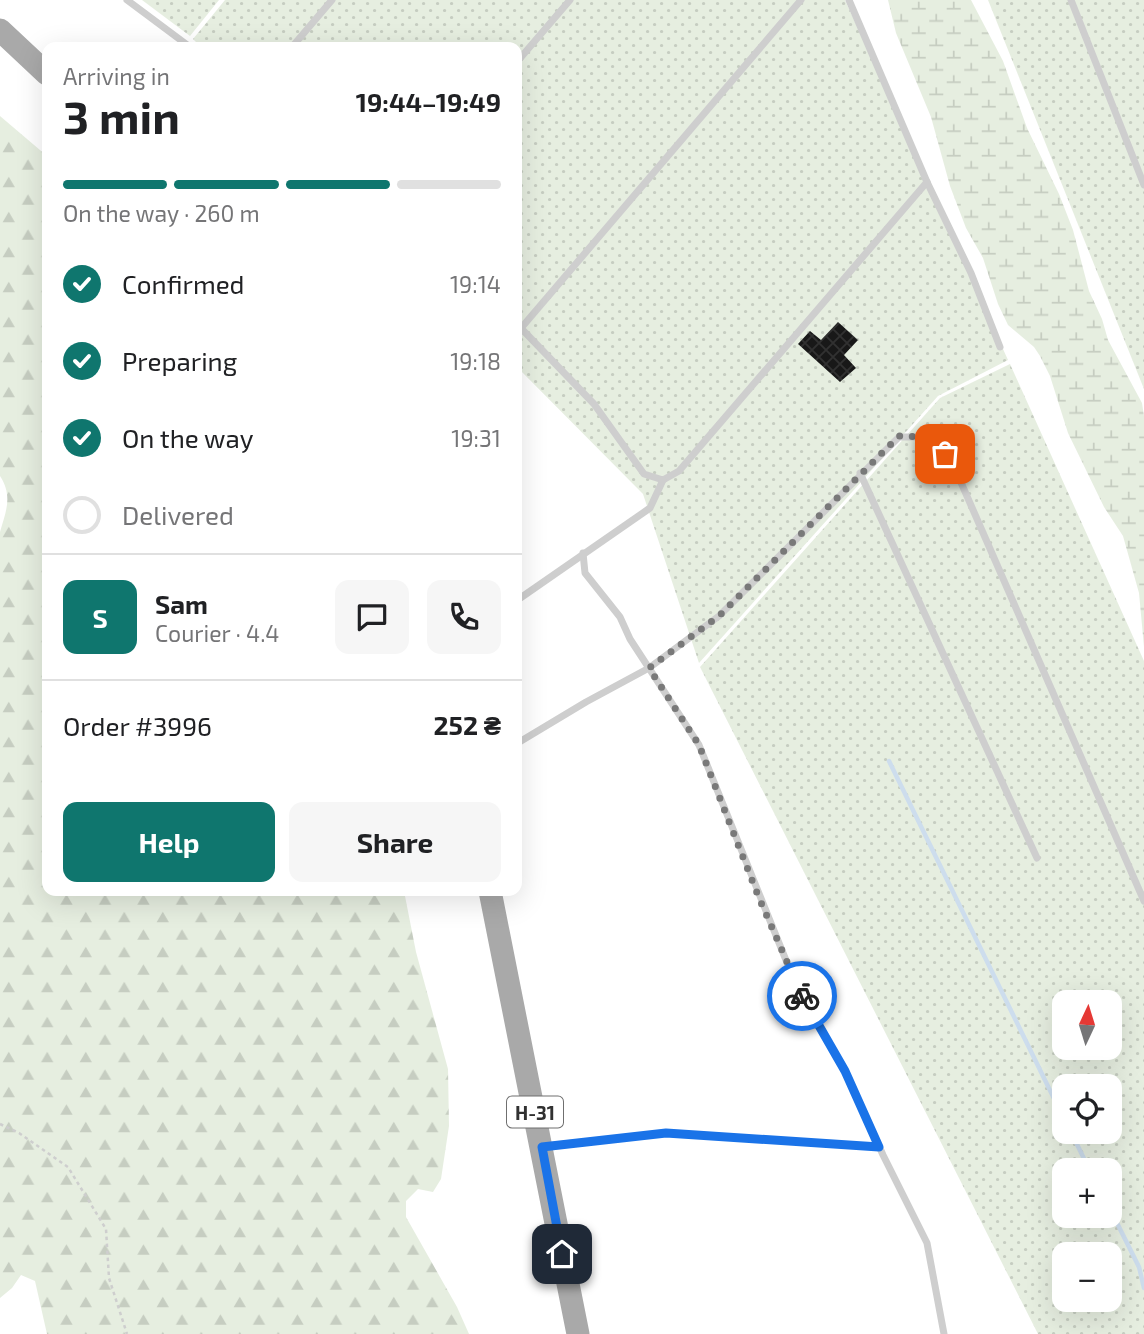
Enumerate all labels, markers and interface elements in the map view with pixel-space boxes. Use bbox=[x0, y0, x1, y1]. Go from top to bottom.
text: Arriving in bbox=[63, 62, 170, 90]
text: 19:44–19:49 bbox=[356, 86, 501, 117]
text: 3 min bbox=[63, 88, 180, 143]
text: On the way · 260 m bbox=[63, 199, 260, 227]
icon: check bbox=[63, 265, 101, 303]
text: Confirmed bbox=[122, 268, 245, 299]
text: 19:14 bbox=[450, 270, 501, 298]
icon: check bbox=[63, 342, 101, 380]
text: Preparing bbox=[122, 345, 237, 376]
text: 19:18 bbox=[450, 347, 501, 375]
icon: check bbox=[63, 419, 101, 457]
text: On the way bbox=[122, 422, 253, 453]
text: 19:31 bbox=[451, 424, 501, 452]
pin bbox=[915, 424, 975, 484]
icon: bag bbox=[926, 435, 964, 473]
text: Delivered bbox=[122, 499, 234, 530]
button: chat bbox=[335, 580, 409, 654]
button: phone bbox=[427, 580, 501, 654]
text: Sam bbox=[155, 588, 208, 619]
text: S bbox=[92, 602, 108, 633]
text: Courier · 4.4 bbox=[155, 619, 279, 647]
text: 252 ₴ bbox=[433, 709, 501, 740]
text: Order #3996 bbox=[63, 710, 212, 741]
button: Help bbox=[63, 802, 275, 882]
button: Share bbox=[289, 802, 501, 882]
courier bbox=[767, 961, 837, 1031]
icon: bike bbox=[783, 977, 821, 1015]
north arrow bbox=[1052, 990, 1122, 1060]
map controls bbox=[1052, 990, 1122, 1312]
button: locate bbox=[1052, 1074, 1122, 1144]
road number: Н-31 bbox=[507, 1096, 563, 1128]
button: + bbox=[1052, 1158, 1122, 1228]
pin bbox=[532, 1224, 592, 1284]
icon: home bbox=[543, 1235, 581, 1273]
button: − bbox=[1052, 1242, 1122, 1312]

